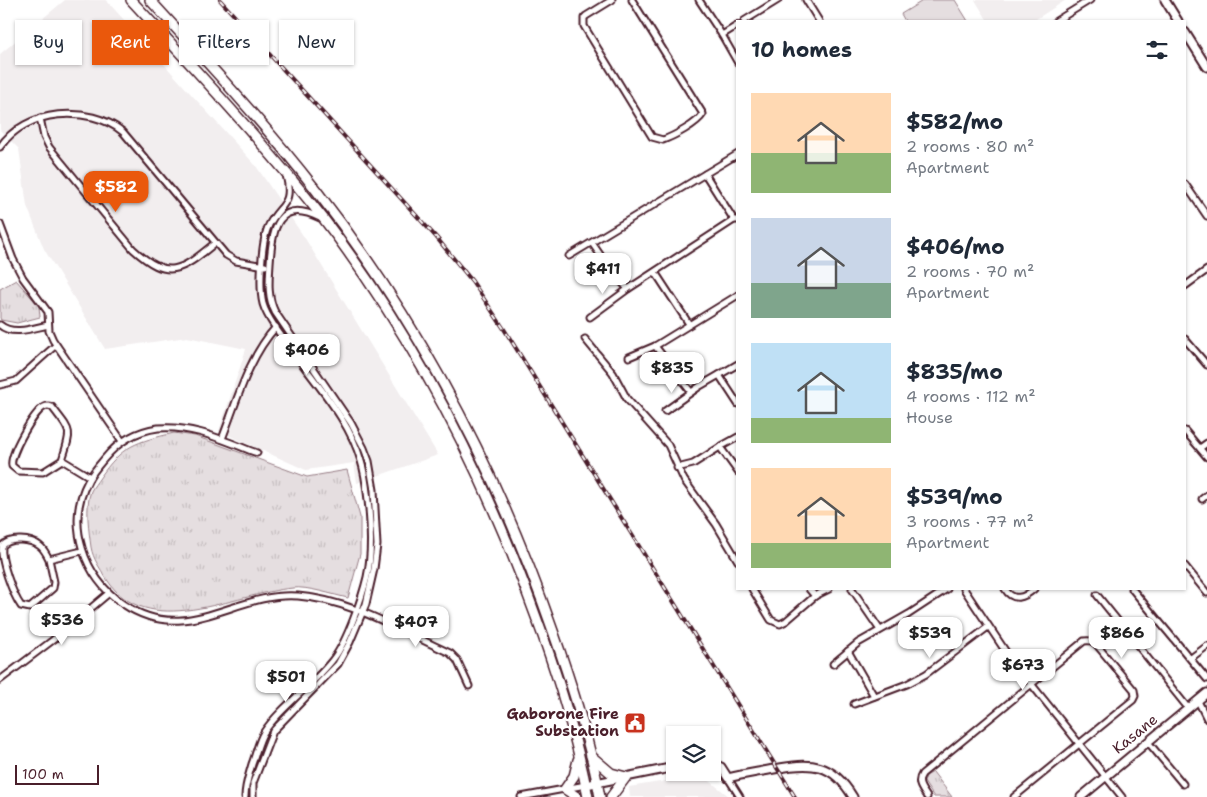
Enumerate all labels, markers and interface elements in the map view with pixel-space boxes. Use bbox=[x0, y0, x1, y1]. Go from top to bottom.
chip: Buy bbox=[15, 20, 82, 65]
chip: Rent bbox=[92, 20, 169, 65]
chip: Filters bbox=[179, 20, 269, 65]
chip: New bbox=[279, 20, 354, 65]
text: 10 homes bbox=[751, 36, 852, 64]
icon: filters bbox=[1143, 36, 1171, 64]
text: $582/mo bbox=[906, 108, 1003, 136]
icon: home bbox=[791, 113, 851, 173]
text: 2 rooms · 80 m² bbox=[906, 136, 1034, 157]
text: Apartment bbox=[906, 157, 989, 178]
pin: $582 bbox=[86, 170, 146, 213]
text: $582 bbox=[94, 176, 138, 197]
text: $406/mo bbox=[906, 233, 1005, 261]
icon: home bbox=[791, 238, 851, 298]
pin: $411 bbox=[573, 252, 633, 295]
text: $411 bbox=[585, 258, 621, 279]
text: 2 rooms · 70 m² bbox=[906, 261, 1034, 282]
text: Apartment bbox=[906, 282, 989, 303]
pin: $406 bbox=[277, 334, 337, 376]
text: $406 bbox=[285, 339, 329, 360]
pin: $835 bbox=[642, 352, 702, 394]
text: $835 bbox=[650, 357, 694, 378]
text: $835/mo bbox=[906, 358, 1003, 386]
icon: home bbox=[791, 363, 851, 423]
text: 4 rooms · 112 m² bbox=[906, 386, 1036, 407]
text: House bbox=[906, 407, 953, 428]
text: $539/mo bbox=[906, 483, 1003, 511]
icon: home bbox=[791, 488, 851, 548]
text: 3 rooms · 77 m² bbox=[906, 511, 1034, 532]
text: Apartment bbox=[906, 532, 989, 553]
pin: $536 bbox=[32, 604, 92, 646]
pin: $407 bbox=[386, 606, 446, 648]
text: $536 bbox=[40, 609, 84, 630]
text: $407 bbox=[394, 611, 438, 632]
pin: $539 bbox=[900, 616, 960, 659]
pin: $866 bbox=[1092, 616, 1152, 659]
text: $539 bbox=[909, 622, 951, 643]
text: $866 bbox=[1100, 622, 1144, 643]
pin: $673 bbox=[993, 648, 1053, 691]
text: $673 bbox=[1002, 654, 1044, 675]
pin: $501 bbox=[256, 660, 316, 703]
text: $501 bbox=[266, 666, 306, 687]
place label: Gaborone Fire Substation bbox=[507, 704, 619, 741]
street label: Kasane bbox=[1108, 710, 1162, 758]
public building icon: Gaborone Fire Substation bbox=[623, 711, 647, 735]
map controls bbox=[666, 726, 721, 781]
button: layers bbox=[666, 726, 721, 781]
scale bar bbox=[15, 762, 99, 785]
text: 100 m bbox=[22, 765, 64, 783]

